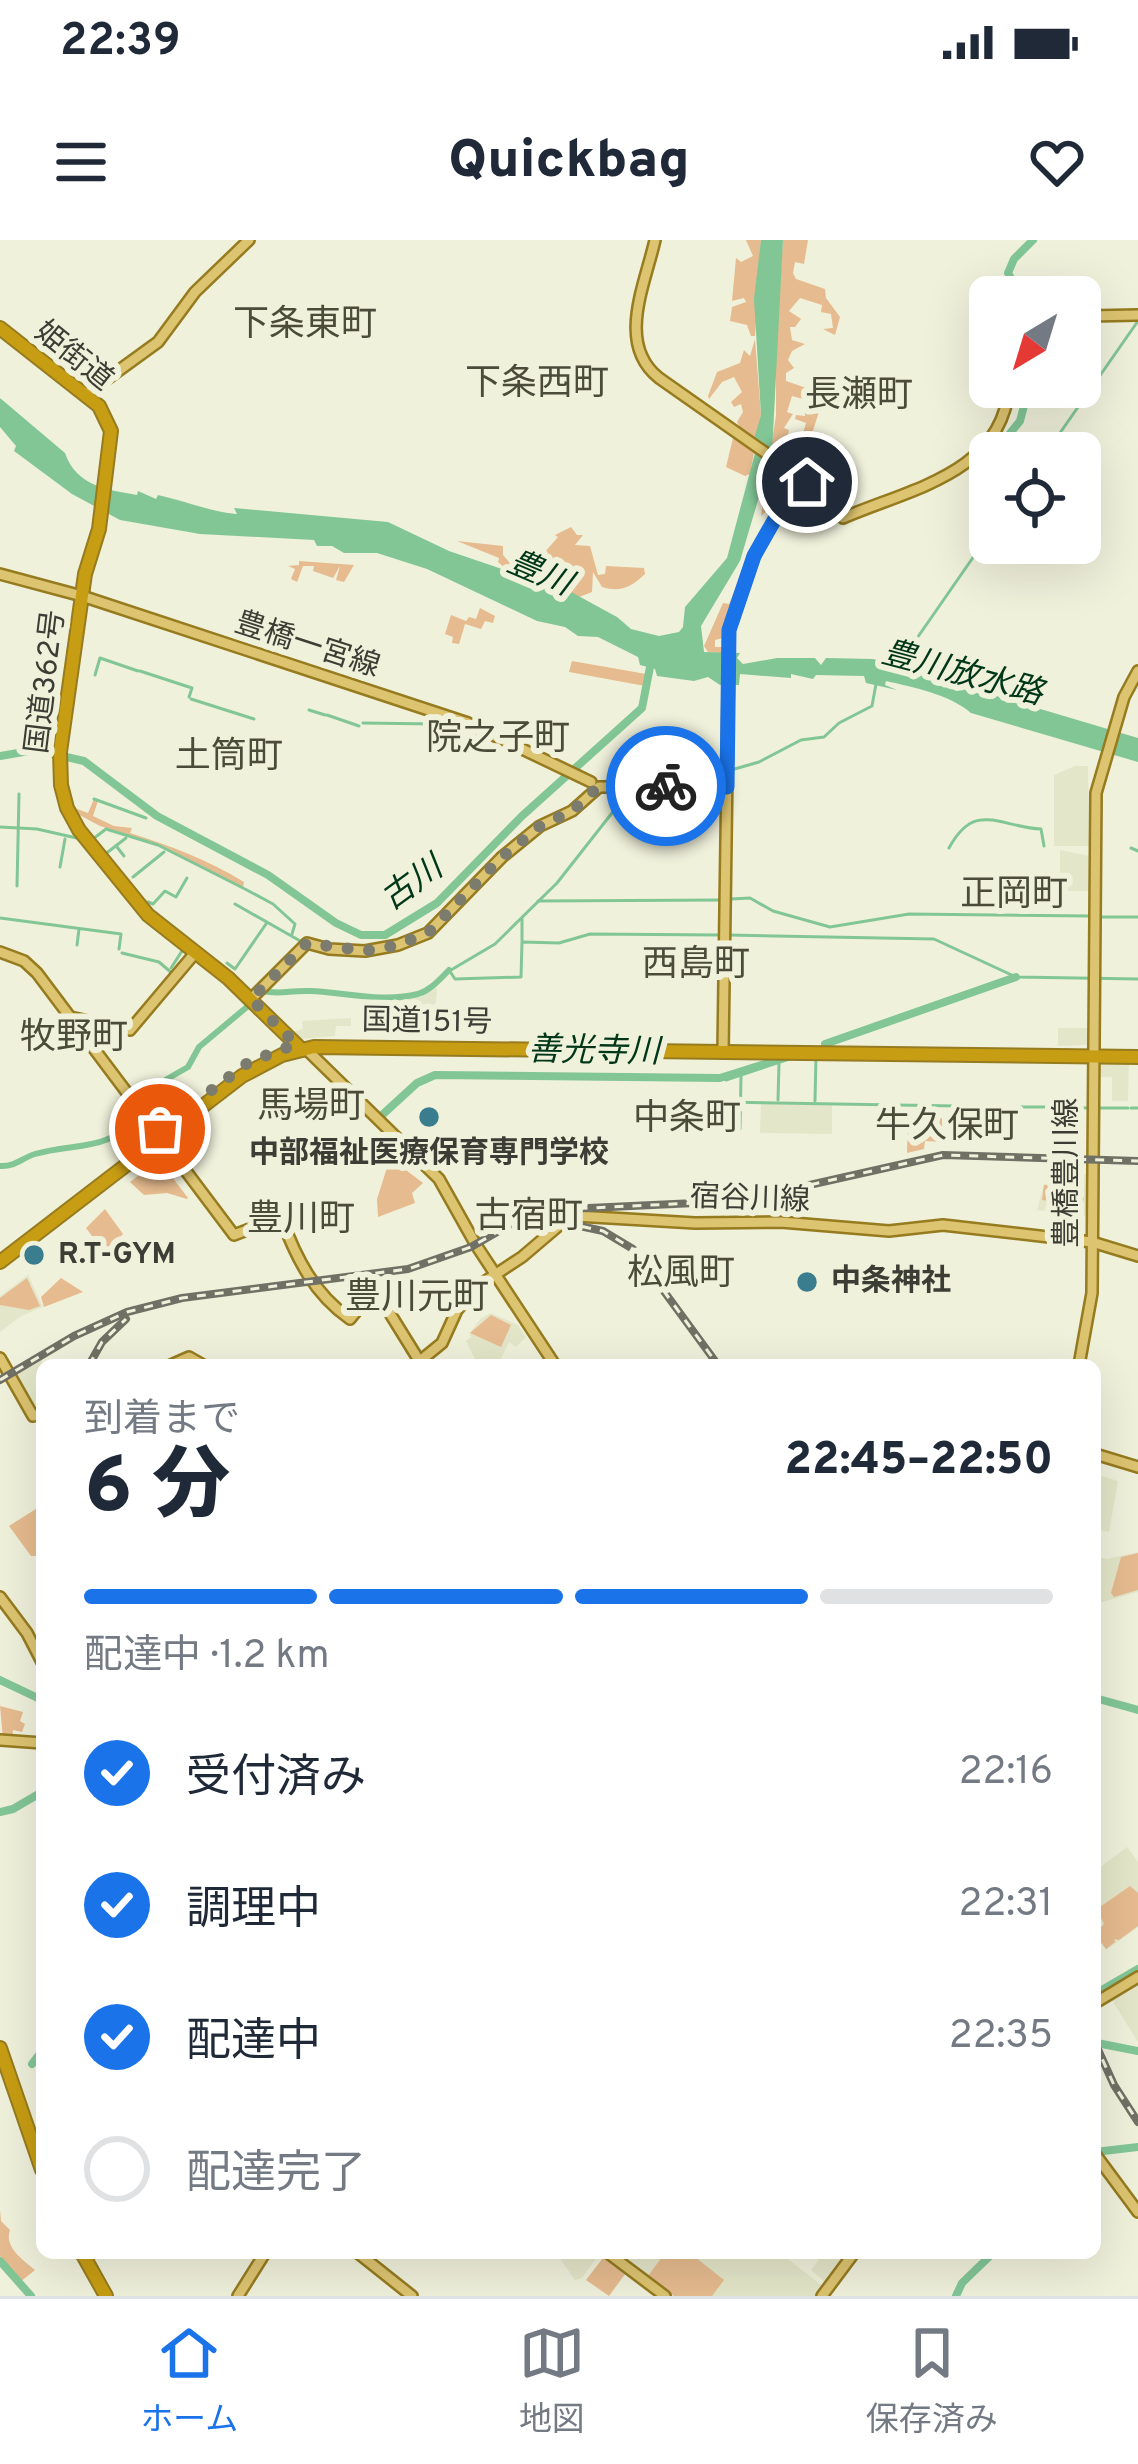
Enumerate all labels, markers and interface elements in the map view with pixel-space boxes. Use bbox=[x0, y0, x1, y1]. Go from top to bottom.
text: 22:39 bbox=[60, 14, 181, 71]
text: Quickbag bbox=[448, 128, 690, 197]
icon: menu bbox=[48, 129, 114, 195]
icon: heart bbox=[1024, 129, 1090, 195]
north arrow bbox=[969, 276, 1101, 408]
map controls bbox=[969, 276, 1101, 564]
district label: 下条東町 bbox=[233, 303, 377, 349]
street label: 姫街道 bbox=[26, 314, 120, 400]
district label: 下条西町 bbox=[465, 362, 609, 408]
district label: 長瀬町 bbox=[805, 374, 913, 420]
pin bbox=[756, 431, 858, 533]
button: locate bbox=[969, 432, 1101, 564]
icon: home bbox=[774, 449, 840, 515]
water label: 豊川 bbox=[500, 543, 580, 608]
street label: 豊橋一宮線 bbox=[230, 605, 384, 687]
street label: 国道362号 bbox=[20, 608, 74, 756]
water label: 豊川放水路 bbox=[877, 633, 1050, 717]
district label: 院之子町 bbox=[426, 717, 570, 763]
courier bbox=[606, 726, 726, 846]
district label: 土筒町 bbox=[175, 735, 283, 781]
icon: bike bbox=[633, 753, 699, 819]
water label: 古川 bbox=[374, 847, 454, 921]
district label: 正岡町 bbox=[960, 873, 1068, 919]
district label: 西島町 bbox=[642, 943, 750, 989]
street label: 国道151号 bbox=[361, 1003, 493, 1043]
district label: 牧野町 bbox=[20, 1016, 128, 1062]
water label: 善光寺川 bbox=[528, 1031, 663, 1075]
pin bbox=[109, 1078, 211, 1180]
district label: 馬場町 bbox=[257, 1085, 365, 1131]
icon: bag bbox=[127, 1096, 193, 1162]
district label: 中条町 bbox=[633, 1097, 741, 1143]
street label: 豊橋豊川線 bbox=[1050, 1098, 1087, 1248]
marker: 中部福祉医療保育専門学校 bbox=[416, 1104, 442, 1130]
district label: 牛久保町 bbox=[875, 1105, 1019, 1151]
place label: 中部福祉医療保育専門学校 bbox=[249, 1136, 609, 1173]
street label: 宿谷川線 bbox=[689, 1179, 811, 1221]
district label: 古宿町 bbox=[475, 1195, 583, 1241]
district label: 豊川町 bbox=[247, 1198, 355, 1244]
place label: R.T-GYM bbox=[58, 1237, 176, 1274]
marker: R.T-GYM bbox=[21, 1242, 47, 1268]
district label: 松風町 bbox=[627, 1252, 735, 1298]
place label: 中条神社 bbox=[831, 1264, 951, 1301]
marker: 中条神社 bbox=[794, 1269, 820, 1295]
district label: 豊川元町 bbox=[345, 1276, 489, 1322]
text: 到着まで bbox=[84, 1397, 240, 1446]
text: 22:45–22:50 bbox=[785, 1433, 1053, 1490]
text: 6 分 bbox=[84, 1441, 230, 1540]
text: 配達中 · 1.2 km bbox=[84, 1633, 329, 1682]
icon: check bbox=[84, 1740, 150, 1806]
text: 22:16 bbox=[959, 1749, 1053, 1798]
text: 受付済み bbox=[186, 1751, 366, 1808]
icon: check bbox=[84, 1872, 150, 1938]
text: 22:31 bbox=[959, 1881, 1053, 1930]
text: 調理中 bbox=[186, 1883, 321, 1940]
icon: check bbox=[84, 2004, 150, 2070]
text: 22:35 bbox=[949, 2013, 1053, 2062]
text: 配達中 bbox=[186, 2015, 321, 2072]
text: 配達完了 bbox=[186, 2147, 366, 2204]
tab: ホーム bbox=[140, 2320, 238, 2443]
tab: 地図 bbox=[519, 2320, 585, 2443]
tab: 保存済み bbox=[866, 2320, 998, 2443]

